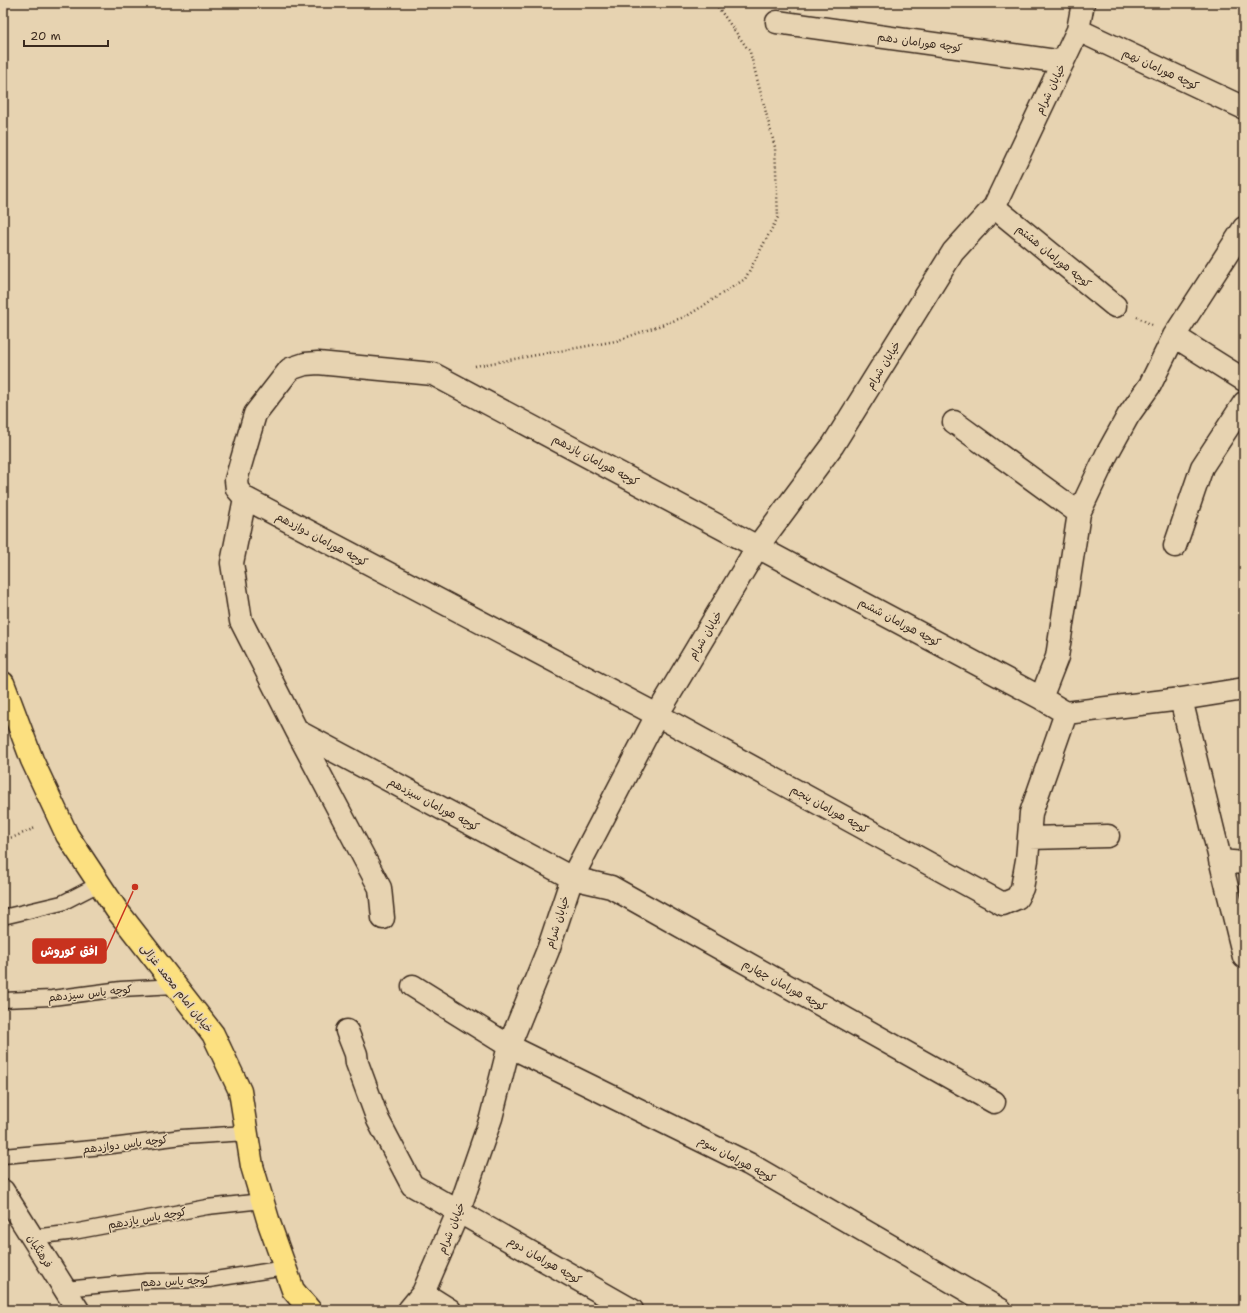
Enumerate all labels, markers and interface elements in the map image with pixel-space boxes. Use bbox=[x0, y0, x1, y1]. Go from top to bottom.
scale bar bbox=[24, 22, 108, 48]
text: 20 m bbox=[30, 28, 61, 44]
street label: کوچه هورامان دهم bbox=[876, 29, 964, 57]
street label: کوچه هورامان نهم bbox=[1120, 45, 1202, 95]
street label: خیابان شرام bbox=[1032, 62, 1070, 117]
street label: کوچه هورامان هشتم bbox=[1012, 221, 1095, 292]
street label: خیابان شرام bbox=[863, 338, 905, 393]
street label: کوچه هورامان يازدهم bbox=[549, 431, 642, 491]
street label: کوچه هورامان دوازدهم bbox=[273, 509, 371, 571]
street label: کوچه هورامان ششم bbox=[856, 595, 944, 651]
street label: خیابان شرام bbox=[685, 608, 727, 663]
street label: کوچه هورامان سيزدهم bbox=[385, 774, 482, 836]
street label: کوچه هورامان پنجم bbox=[788, 782, 872, 838]
street label: خیابان شرام bbox=[542, 894, 574, 951]
callout: افق کوروش bbox=[33, 939, 106, 963]
street label: خیابان امام محمد غزالی bbox=[136, 941, 216, 1037]
text: افق کوروش bbox=[41, 943, 97, 959]
street label: کوچه هورامان چهارم bbox=[740, 956, 830, 1016]
street label: کوچه یاس سیزدهم bbox=[47, 982, 133, 1006]
street label: کوچه یاس دوازدهم bbox=[82, 1132, 169, 1158]
street label: کوچه هورامان سوم bbox=[695, 1133, 778, 1187]
street label: خیابان شرام bbox=[434, 1200, 470, 1257]
street label: کوچه یاس یازدهم bbox=[107, 1204, 188, 1234]
street label: فرهنگیان bbox=[23, 1232, 56, 1271]
street label: کوچه هورامان دوم bbox=[505, 1233, 584, 1289]
street label: کوچه یاس دهم bbox=[140, 1273, 210, 1291]

